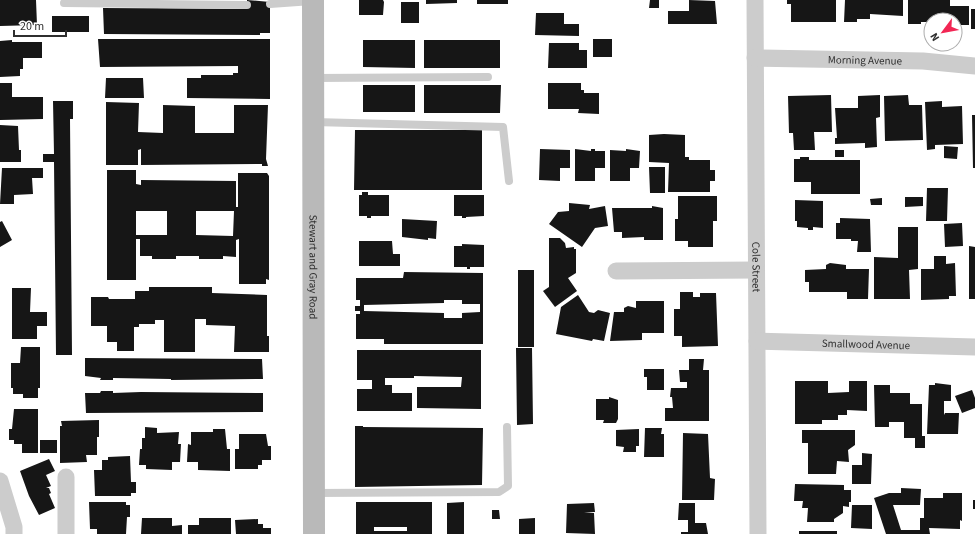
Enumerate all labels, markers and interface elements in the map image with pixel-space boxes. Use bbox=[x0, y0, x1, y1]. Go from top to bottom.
scale bar bbox=[14, 12, 66, 38]
north arrow bbox=[923, 12, 963, 52]
text: 20 m bbox=[20, 18, 44, 35]
text: N bbox=[927, 30, 943, 44]
street label: Morning Avenue bbox=[828, 52, 903, 68]
street label: Stewart and Gray Road bbox=[306, 215, 321, 319]
street label: Cole Street bbox=[749, 242, 764, 292]
street label: Smallwood Avenue bbox=[822, 335, 911, 353]

